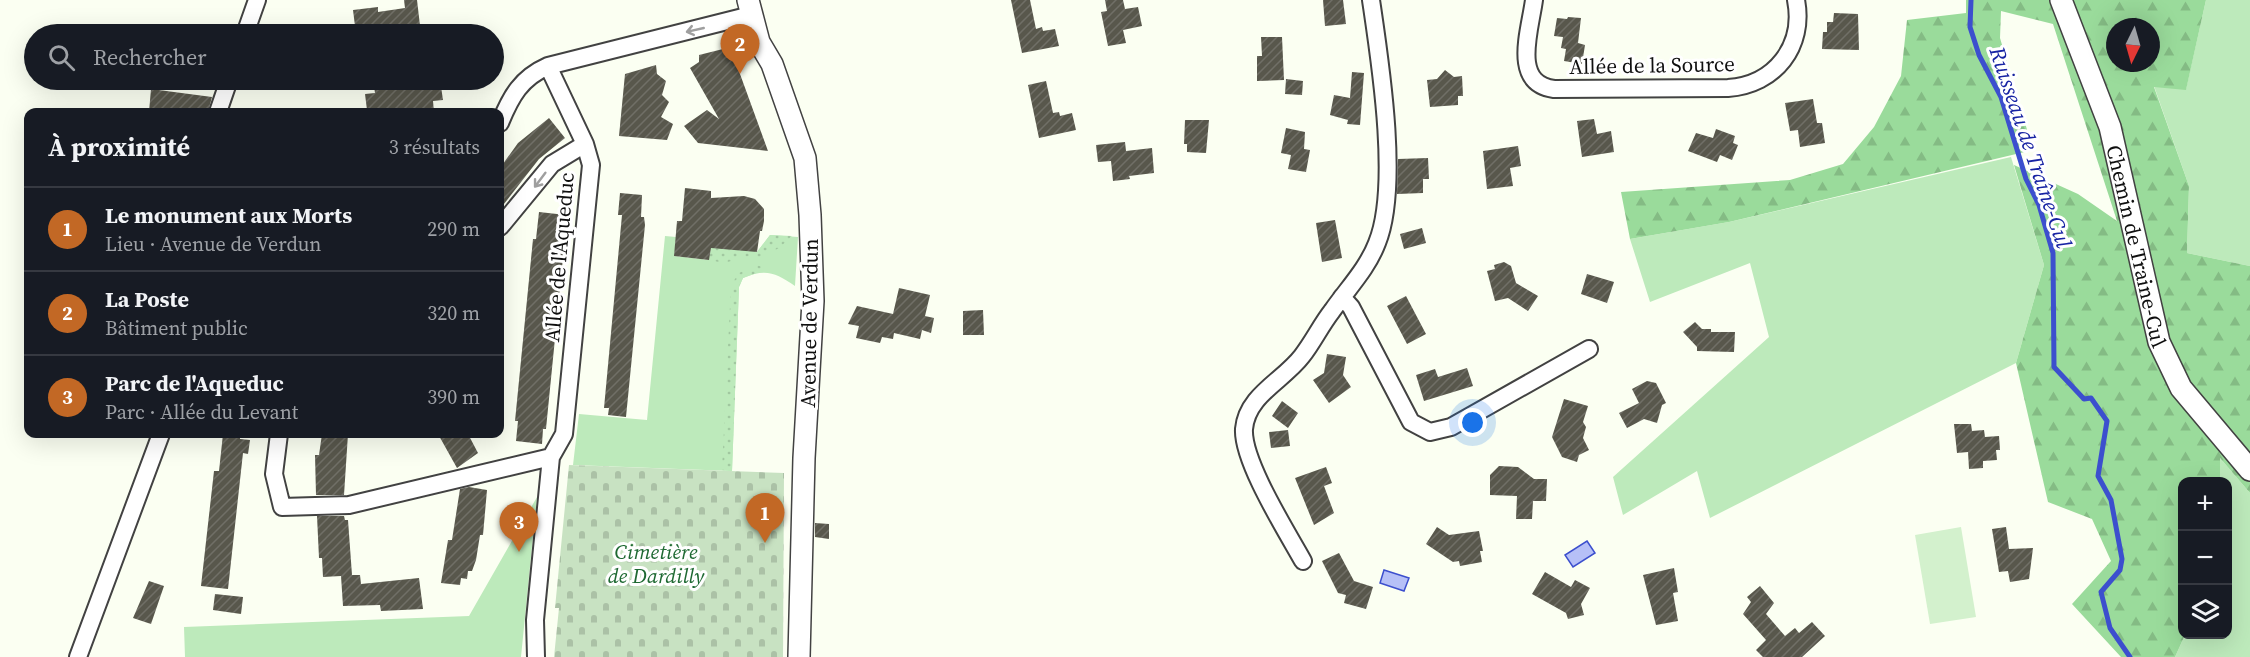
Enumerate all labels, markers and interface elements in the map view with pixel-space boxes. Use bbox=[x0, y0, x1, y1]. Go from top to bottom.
north arrow bbox=[2106, 18, 2160, 72]
search box bbox=[24, 24, 504, 90]
one-way arrow bbox=[685, 24, 704, 36]
pin: 2 bbox=[720, 25, 760, 74]
icon: search bbox=[45, 41, 78, 74]
text: Rechercher bbox=[93, 42, 207, 72]
water label: Ruisseau de Traîne-Cul bbox=[1982, 42, 2080, 252]
street label: Allée de la Source bbox=[1569, 49, 1735, 81]
text: À proximité bbox=[48, 129, 190, 165]
text: 3 résultats bbox=[389, 133, 480, 161]
street label: Chemin de Traine-Cul bbox=[2100, 142, 2174, 352]
one-way arrow bbox=[533, 171, 546, 187]
street label: Allée de l'Aqueduc bbox=[537, 171, 581, 343]
text: Le monument aux Morts bbox=[105, 200, 352, 230]
text: 1 bbox=[62, 215, 73, 243]
text: 290 m bbox=[427, 215, 480, 243]
text: Lieu · Avenue de Verdun bbox=[105, 230, 321, 258]
street label: Avenue de Verdun bbox=[793, 238, 825, 408]
text: La Poste bbox=[105, 284, 189, 314]
text: 2 bbox=[62, 299, 73, 327]
text: 320 m bbox=[427, 299, 480, 327]
text: Bâtiment public bbox=[105, 314, 248, 342]
text: Parc de l'Aqueduc bbox=[105, 368, 284, 398]
text: 3 bbox=[62, 383, 73, 411]
text: 390 m bbox=[427, 383, 480, 411]
text: Parc · Allée du Levant bbox=[105, 398, 298, 426]
your location bbox=[1458, 408, 1487, 437]
map controls bbox=[2178, 477, 2232, 639]
button: + bbox=[2178, 477, 2232, 531]
pin: 1 bbox=[746, 494, 784, 543]
pin: 3 bbox=[500, 502, 538, 552]
button: − bbox=[2178, 531, 2232, 585]
park label: Cimetière de Dardilly bbox=[608, 537, 705, 590]
button: layers bbox=[2178, 585, 2232, 639]

